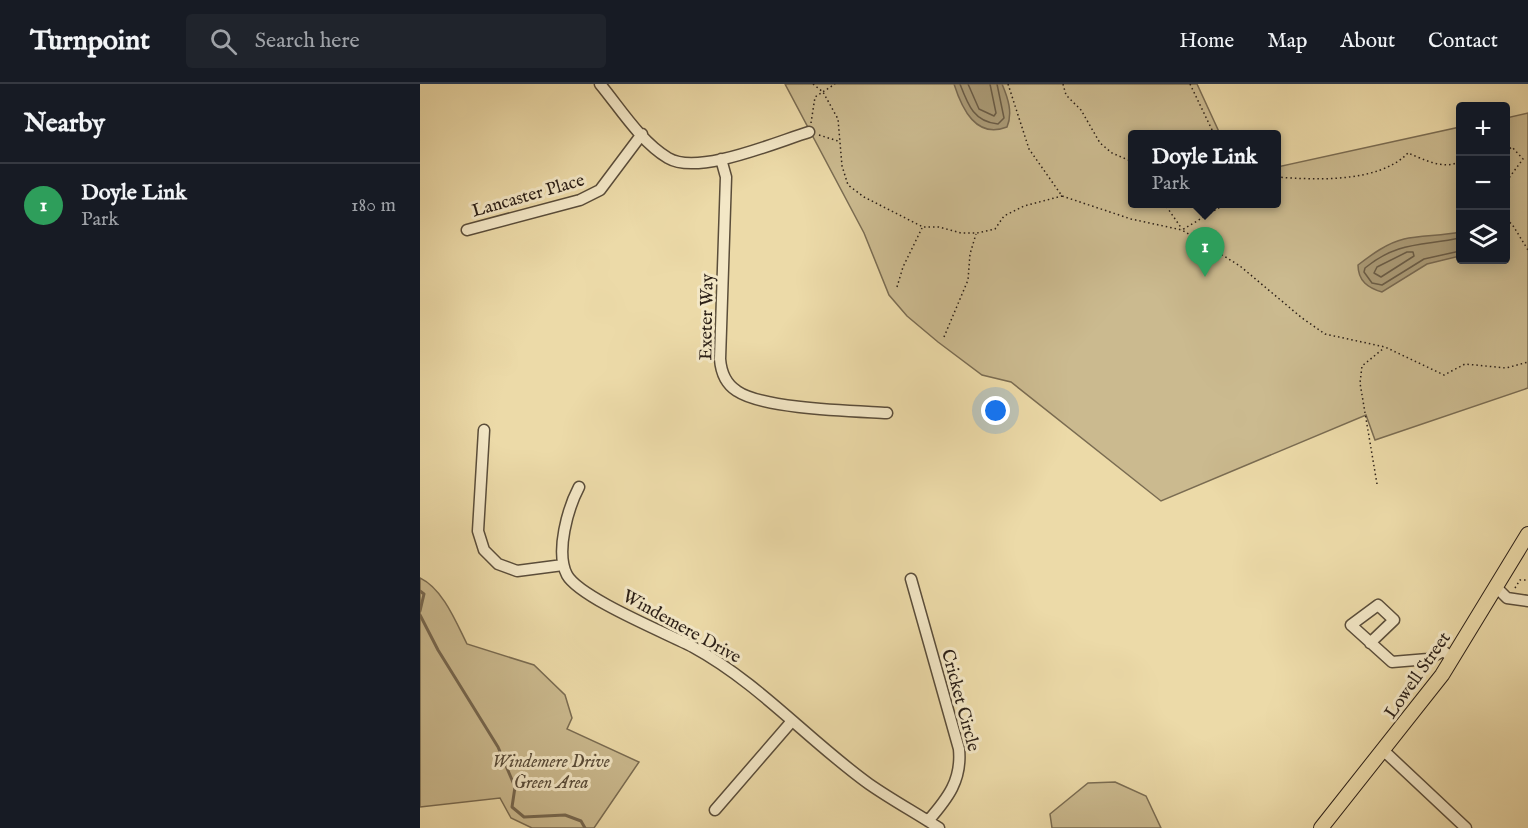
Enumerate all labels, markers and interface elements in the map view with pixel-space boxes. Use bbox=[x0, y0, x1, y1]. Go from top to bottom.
search box bbox=[186, 14, 606, 68]
text: Turnpoint bbox=[30, 24, 150, 59]
icon: search bbox=[207, 25, 240, 58]
text: Search here bbox=[255, 27, 360, 55]
text: Home bbox=[1179, 28, 1234, 55]
text: Map bbox=[1267, 28, 1307, 55]
text: About bbox=[1340, 28, 1395, 55]
text: Contact bbox=[1428, 28, 1498, 55]
map controls bbox=[1456, 102, 1510, 264]
button: + bbox=[1456, 102, 1510, 156]
text: Nearby bbox=[24, 107, 105, 140]
popup bbox=[1128, 130, 1281, 208]
text: Doyle Link bbox=[1152, 143, 1257, 171]
button: − bbox=[1456, 156, 1510, 210]
street label: Lancaster Place bbox=[469, 169, 587, 223]
text: Park bbox=[1152, 171, 1190, 196]
text: Doyle Link bbox=[81, 179, 187, 207]
text: 1 bbox=[40, 193, 47, 218]
text: 180 m bbox=[351, 193, 396, 218]
text: Park bbox=[81, 207, 119, 232]
button: layers bbox=[1456, 210, 1510, 264]
pin: 1 bbox=[1186, 228, 1224, 277]
street label: Exeter Way bbox=[695, 273, 720, 361]
your location bbox=[981, 396, 1010, 425]
street label: Windemere Drive bbox=[618, 585, 745, 669]
street label: Lowell Street bbox=[1380, 628, 1457, 724]
street label: Cricket Circle bbox=[935, 647, 984, 754]
park label: Windemere Drive Green Area bbox=[492, 751, 610, 795]

